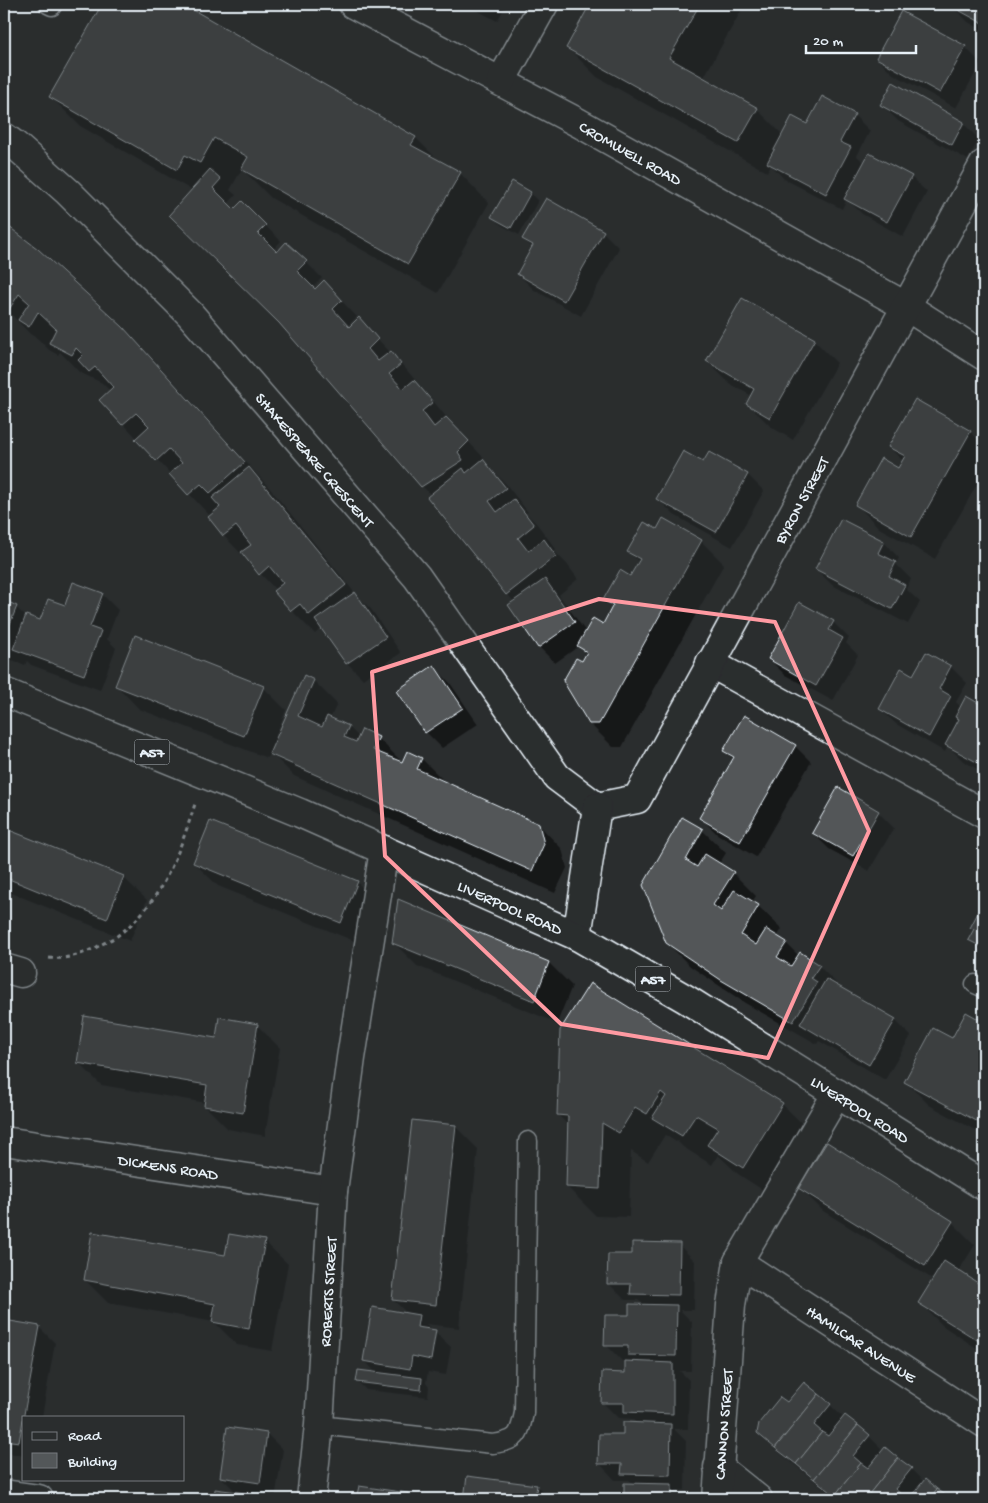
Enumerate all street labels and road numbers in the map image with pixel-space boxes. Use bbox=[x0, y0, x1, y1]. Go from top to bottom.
street label: CROMWELL ROAD bbox=[575, 119, 684, 192]
street label: SHAKESPEARE CRESCENT bbox=[249, 390, 377, 534]
street label: BYRON STREET bbox=[772, 454, 835, 549]
road number: A57 bbox=[134, 740, 170, 764]
street label: LIVERPOOL ROAD bbox=[454, 878, 565, 941]
road number: A57 bbox=[636, 966, 670, 992]
street label: LIVERPOOL ROAD bbox=[806, 1074, 912, 1150]
street label: DICKENS ROAD bbox=[115, 1152, 220, 1186]
street label: ROBERTS STREET bbox=[318, 1236, 343, 1347]
street label: HAMILCAR AVENUE bbox=[801, 1303, 919, 1389]
street label: CANNON STREET bbox=[712, 1368, 739, 1480]

